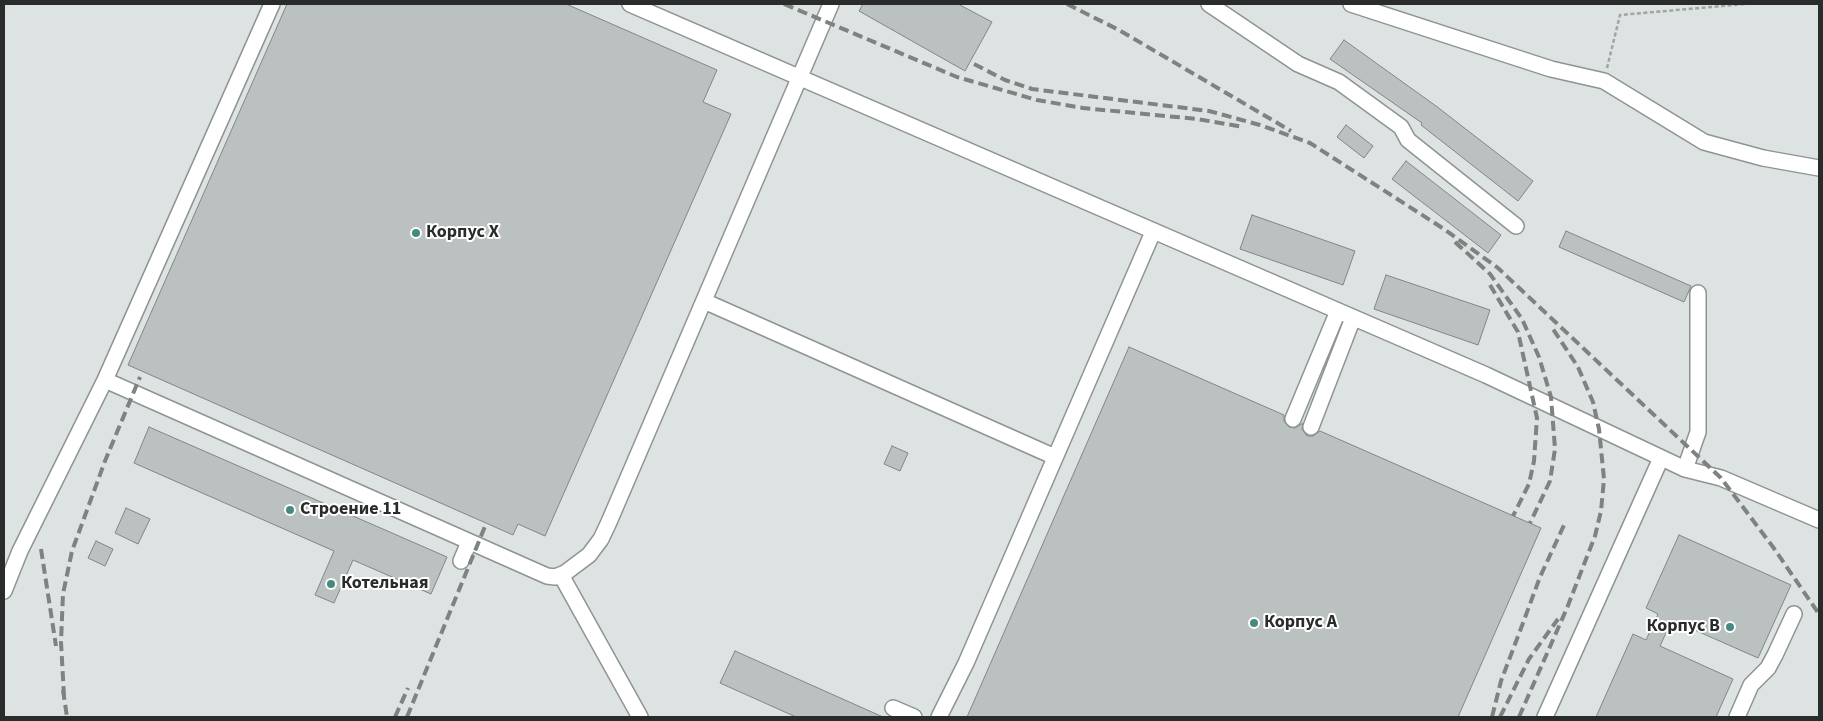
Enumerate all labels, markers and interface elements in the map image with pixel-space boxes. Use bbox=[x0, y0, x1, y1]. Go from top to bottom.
place label: Корпус Х bbox=[426, 222, 499, 244]
marker: Корпус Х bbox=[410, 227, 422, 239]
place label: Строение 11 bbox=[300, 499, 401, 521]
marker: Строение 11 bbox=[284, 504, 296, 516]
place label: Котельная bbox=[341, 573, 428, 595]
marker: Котельная bbox=[325, 578, 337, 590]
place label: Корпус А bbox=[1264, 612, 1337, 634]
place label: Корпус В bbox=[1646, 616, 1720, 638]
marker: Корпус А bbox=[1248, 617, 1260, 629]
marker: Корпус В bbox=[1724, 621, 1736, 633]

